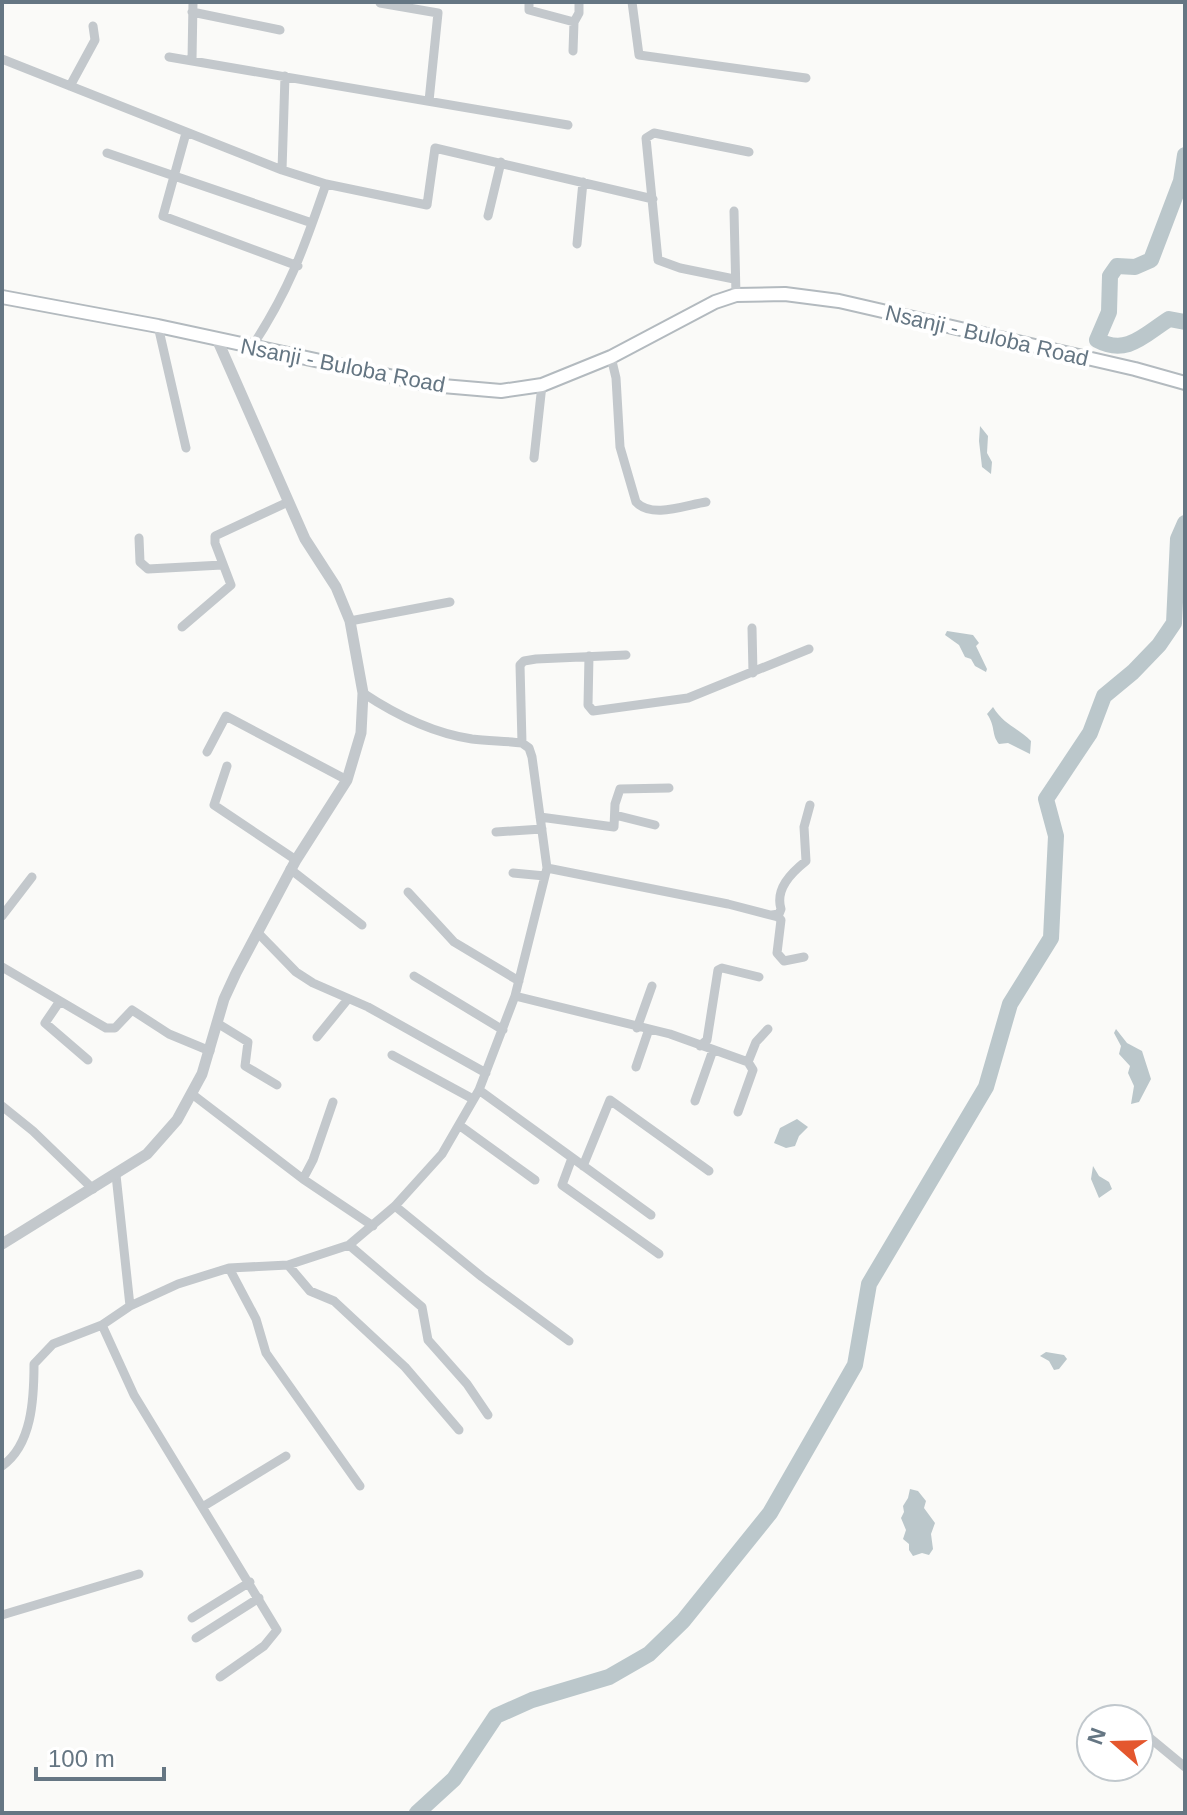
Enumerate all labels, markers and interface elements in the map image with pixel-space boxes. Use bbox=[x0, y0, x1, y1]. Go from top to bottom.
street label: Nsanji - Buloba Road bbox=[883, 300, 1091, 371]
street label: Nsanji - Buloba Road bbox=[238, 333, 447, 398]
north arrow bbox=[1075, 1703, 1155, 1783]
text: N bbox=[1082, 1725, 1111, 1748]
scale bar bbox=[36, 1731, 164, 1781]
text: 100 m bbox=[48, 1745, 115, 1772]

